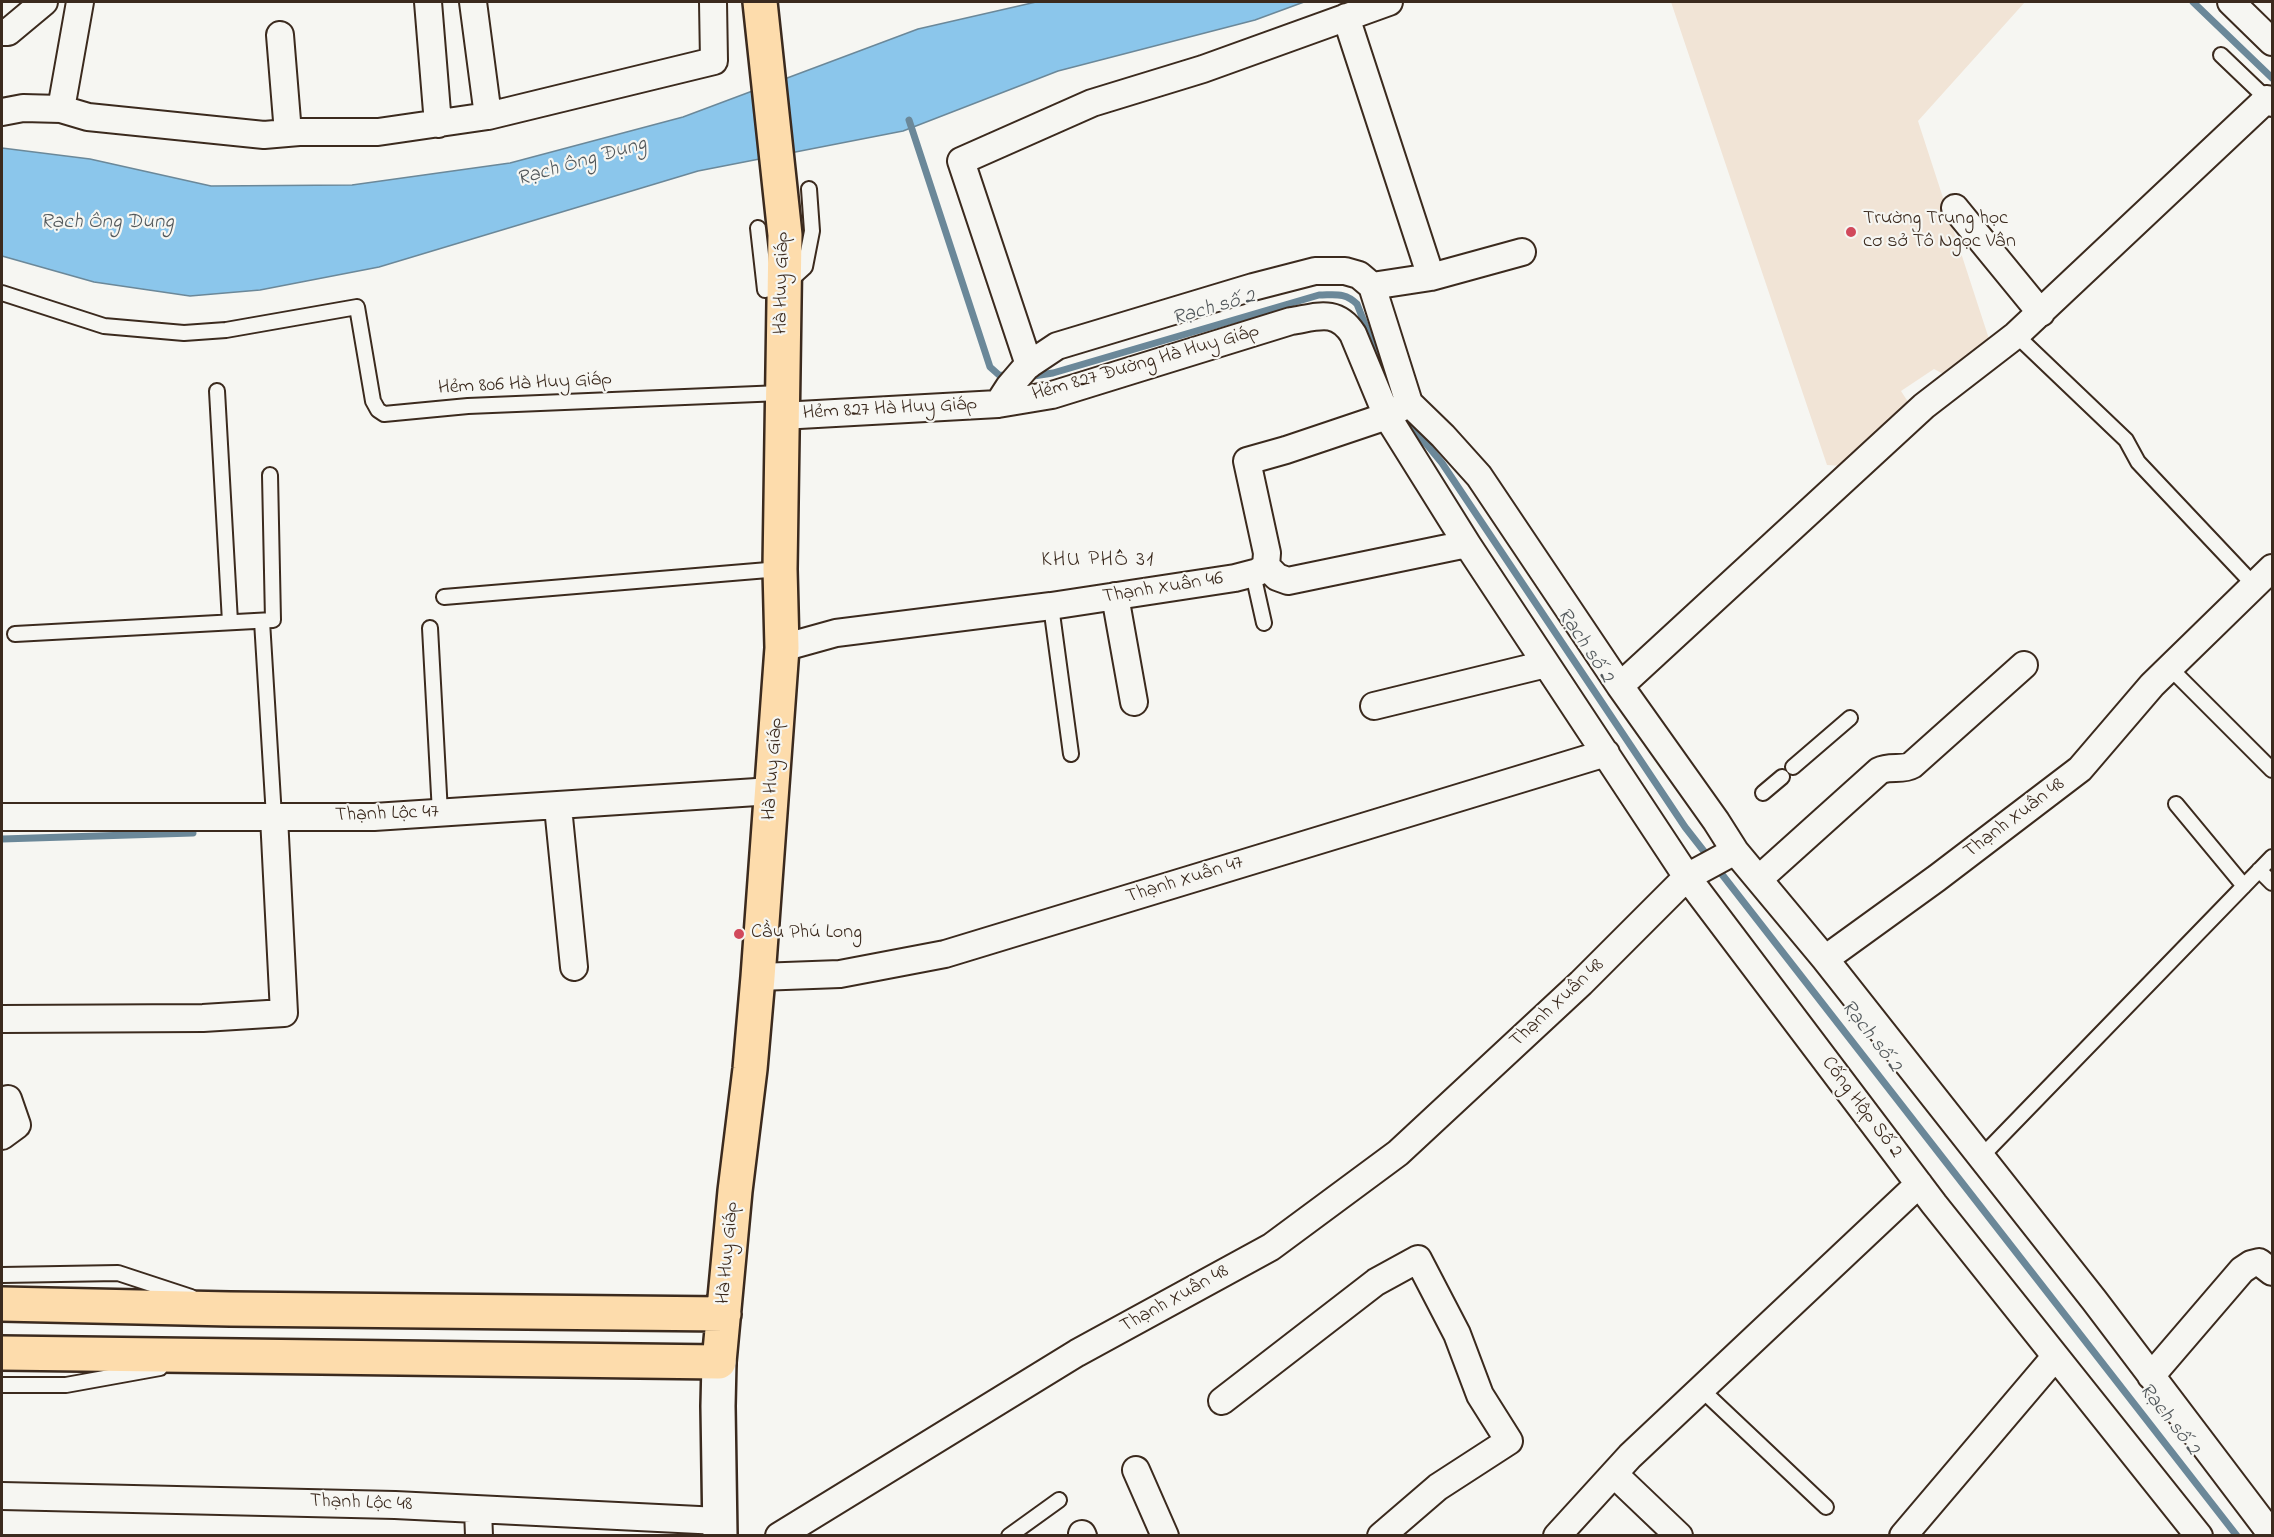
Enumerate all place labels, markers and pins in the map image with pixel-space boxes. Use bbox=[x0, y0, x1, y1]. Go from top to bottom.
place label: Trường Trung học cơ sở Tô Ngọc Vân bbox=[1863, 208, 2016, 255]
marker: Trường Trung học cơ sở Tô Ngọc Vân bbox=[1844, 225, 1858, 239]
place label: Cầu Phú Long bbox=[751, 922, 862, 946]
marker: Cầu Phú Long bbox=[732, 927, 746, 941]

